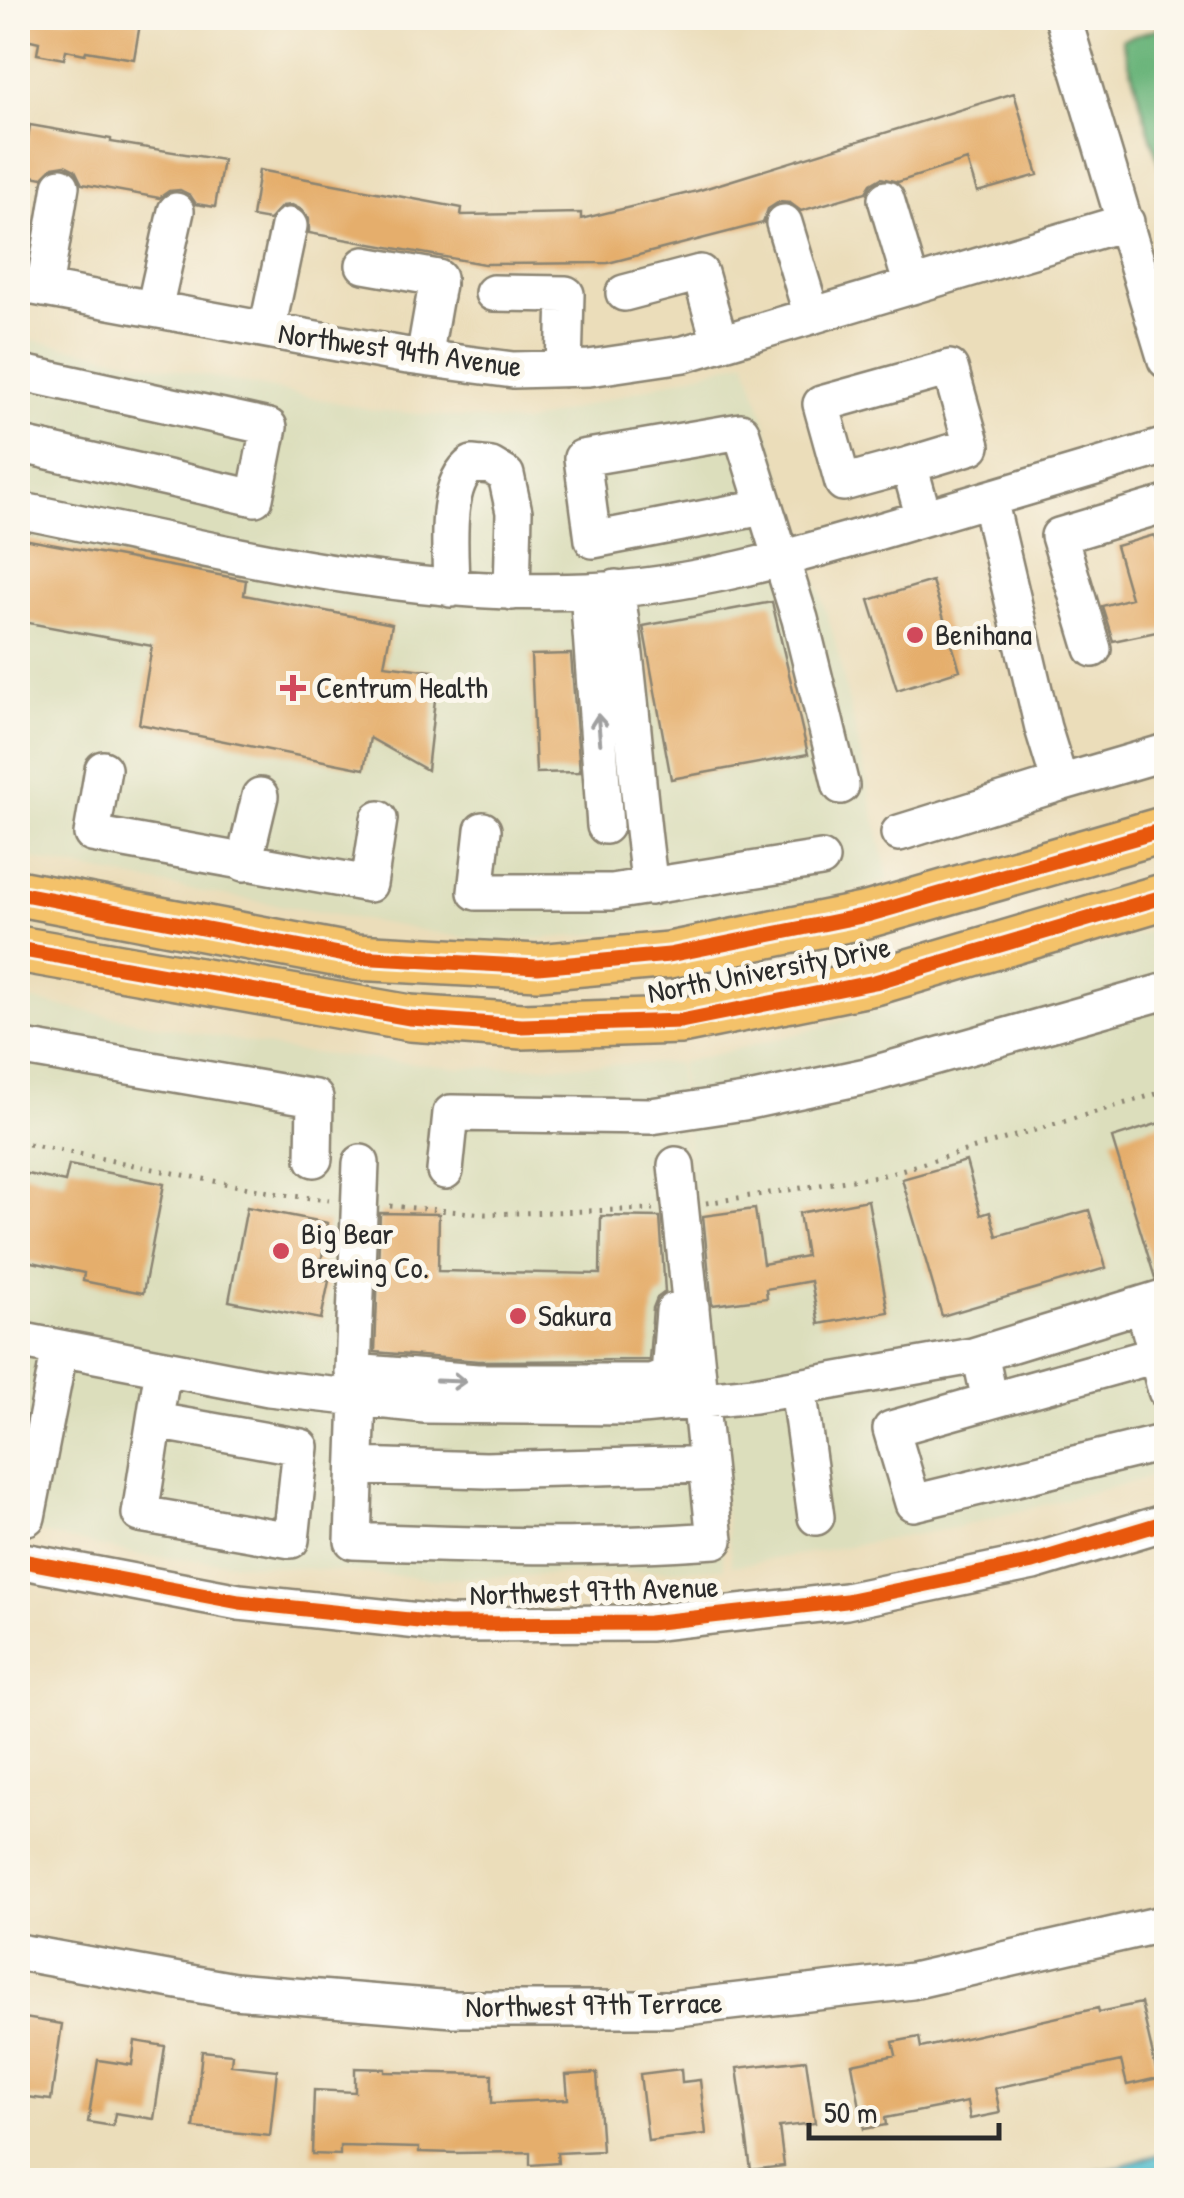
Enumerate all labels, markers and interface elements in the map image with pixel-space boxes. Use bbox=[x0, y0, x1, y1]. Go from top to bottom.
street label: Northwest 94th Avenue bbox=[276, 312, 524, 386]
place label: Benihana bbox=[935, 614, 1032, 654]
marker: Benihana bbox=[904, 624, 926, 646]
place label: Centrum Health bbox=[316, 667, 488, 707]
marker: Centrum Health bbox=[280, 675, 306, 701]
one-way arrow bbox=[590, 713, 609, 745]
street label: North University Drive bbox=[644, 926, 894, 1012]
place label: Big Bear Brewing Co. bbox=[301, 1213, 429, 1287]
marker: Big Bear Brewing Co. bbox=[270, 1240, 292, 1262]
place label: Sakura bbox=[538, 1295, 612, 1335]
marker: Sakura bbox=[507, 1305, 529, 1327]
one-way arrow bbox=[434, 1372, 466, 1391]
street label: Northwest 97th Avenue bbox=[469, 1566, 719, 1614]
street label: Northwest 97th Terrace bbox=[465, 1982, 723, 2026]
scale bar bbox=[809, 2078, 999, 2140]
text: 50 m bbox=[824, 2092, 877, 2132]

